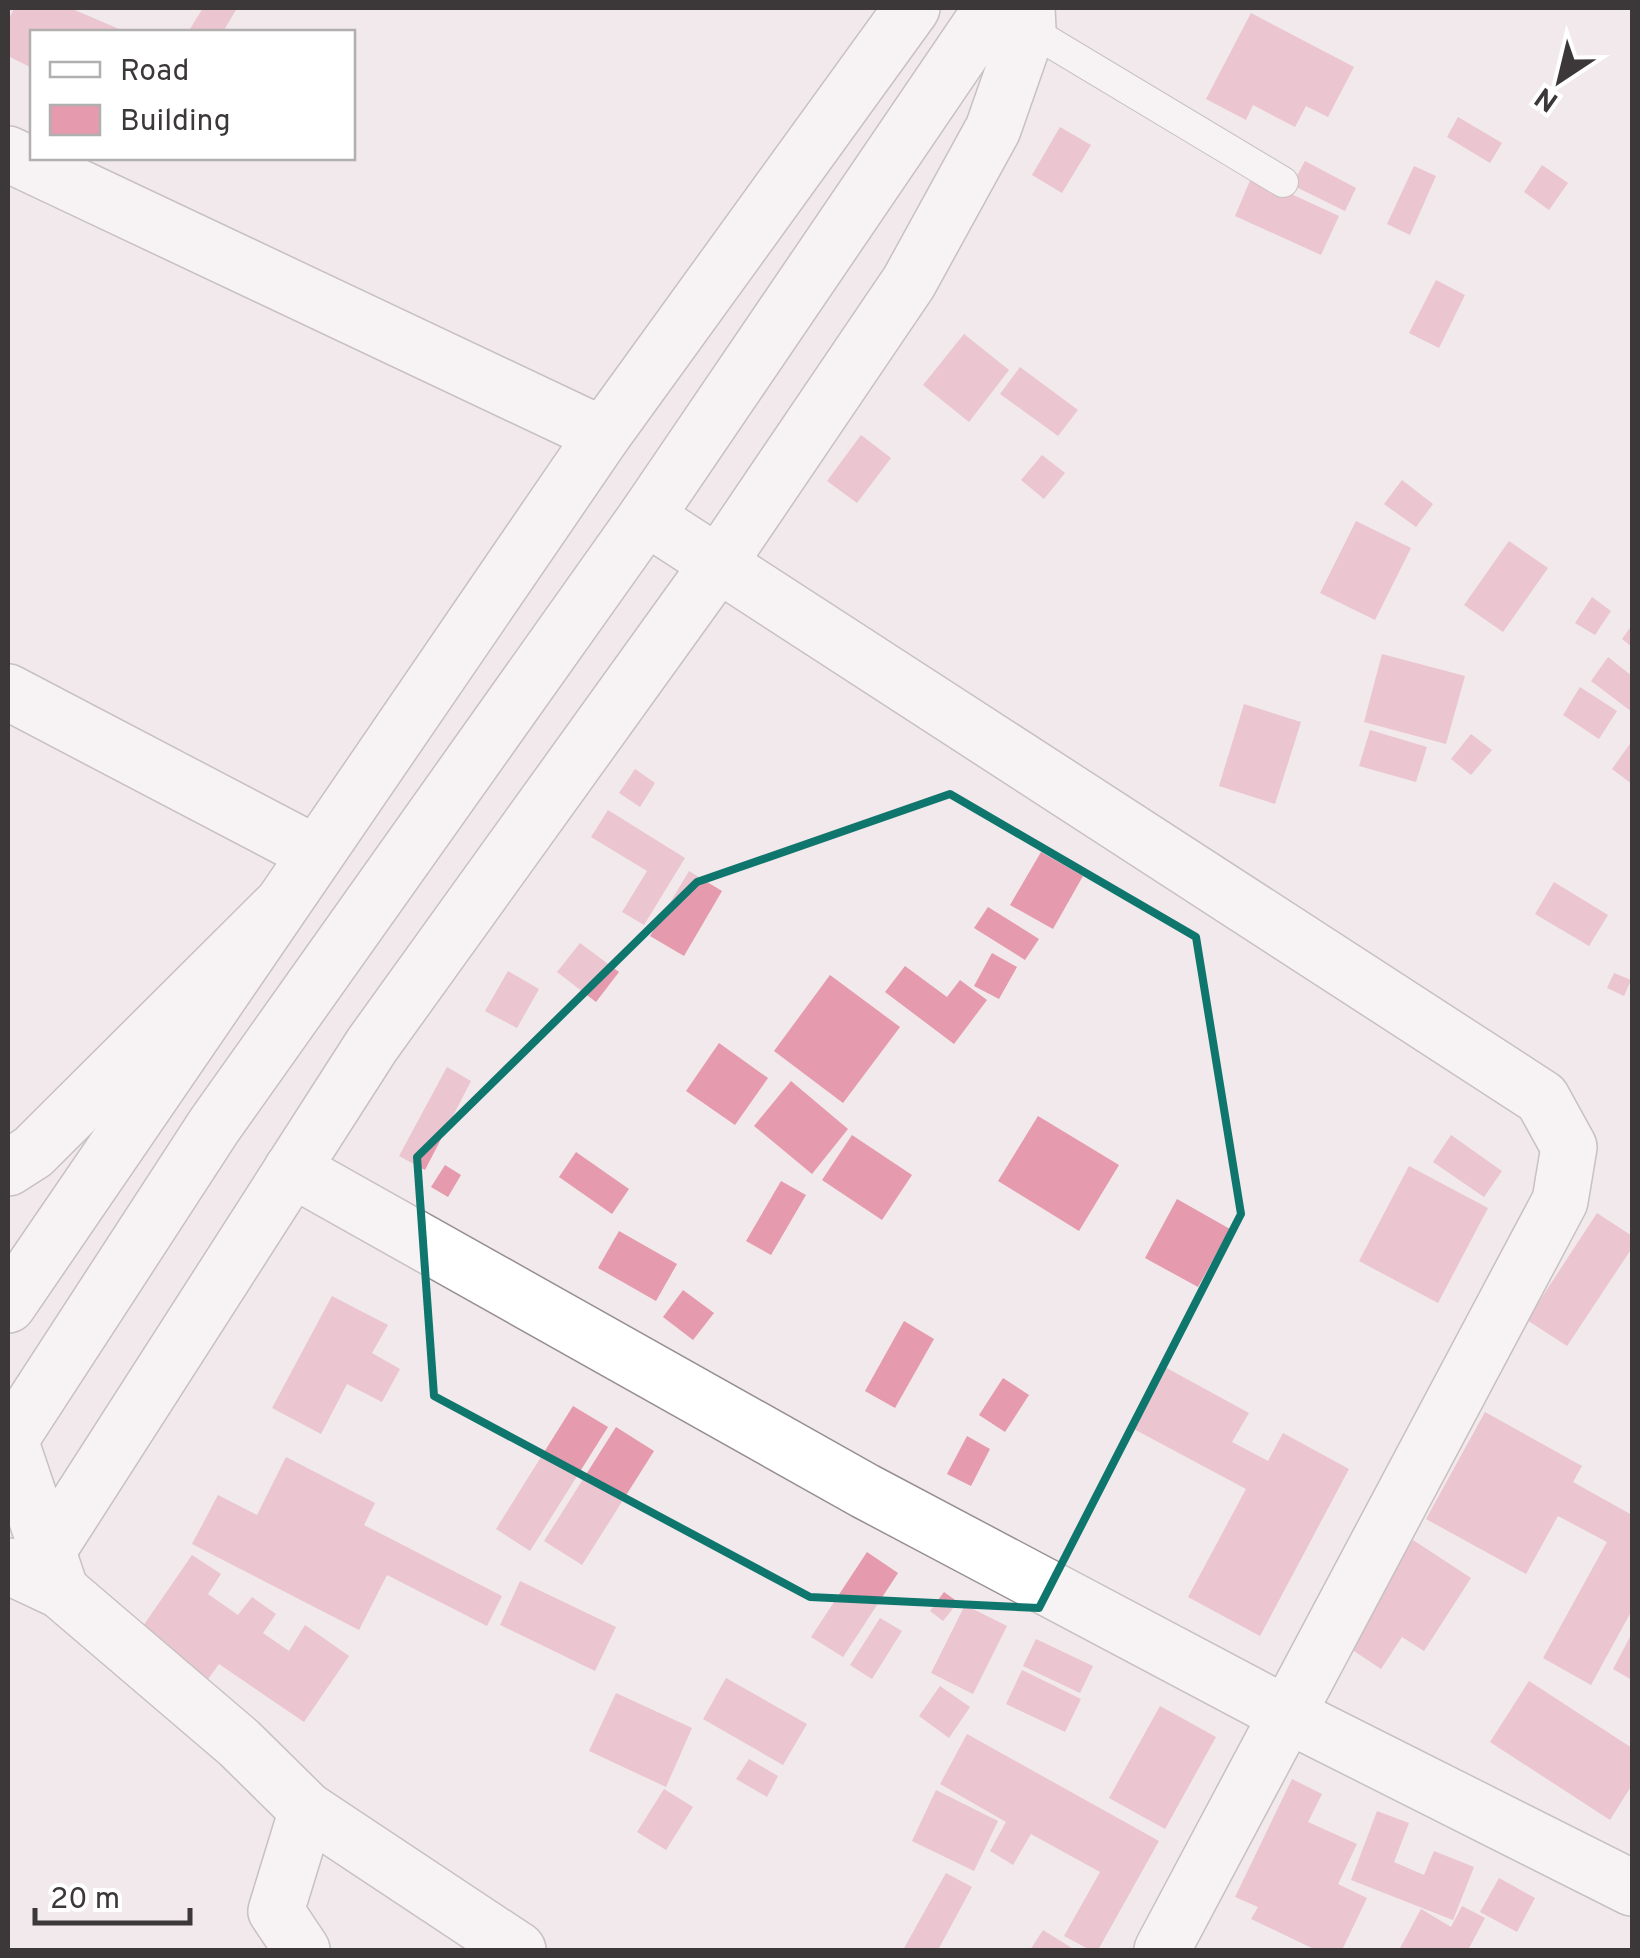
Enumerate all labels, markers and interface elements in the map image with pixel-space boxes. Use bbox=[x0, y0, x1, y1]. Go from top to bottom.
legend bbox=[30, 30, 355, 160]
north arrow bbox=[1510, 30, 1610, 130]
text: Road bbox=[120, 54, 189, 91]
text: N bbox=[1529, 78, 1566, 119]
text: Building bbox=[120, 104, 231, 141]
scale bar bbox=[35, 1863, 190, 1925]
text: 20 m bbox=[50, 1882, 120, 1919]

